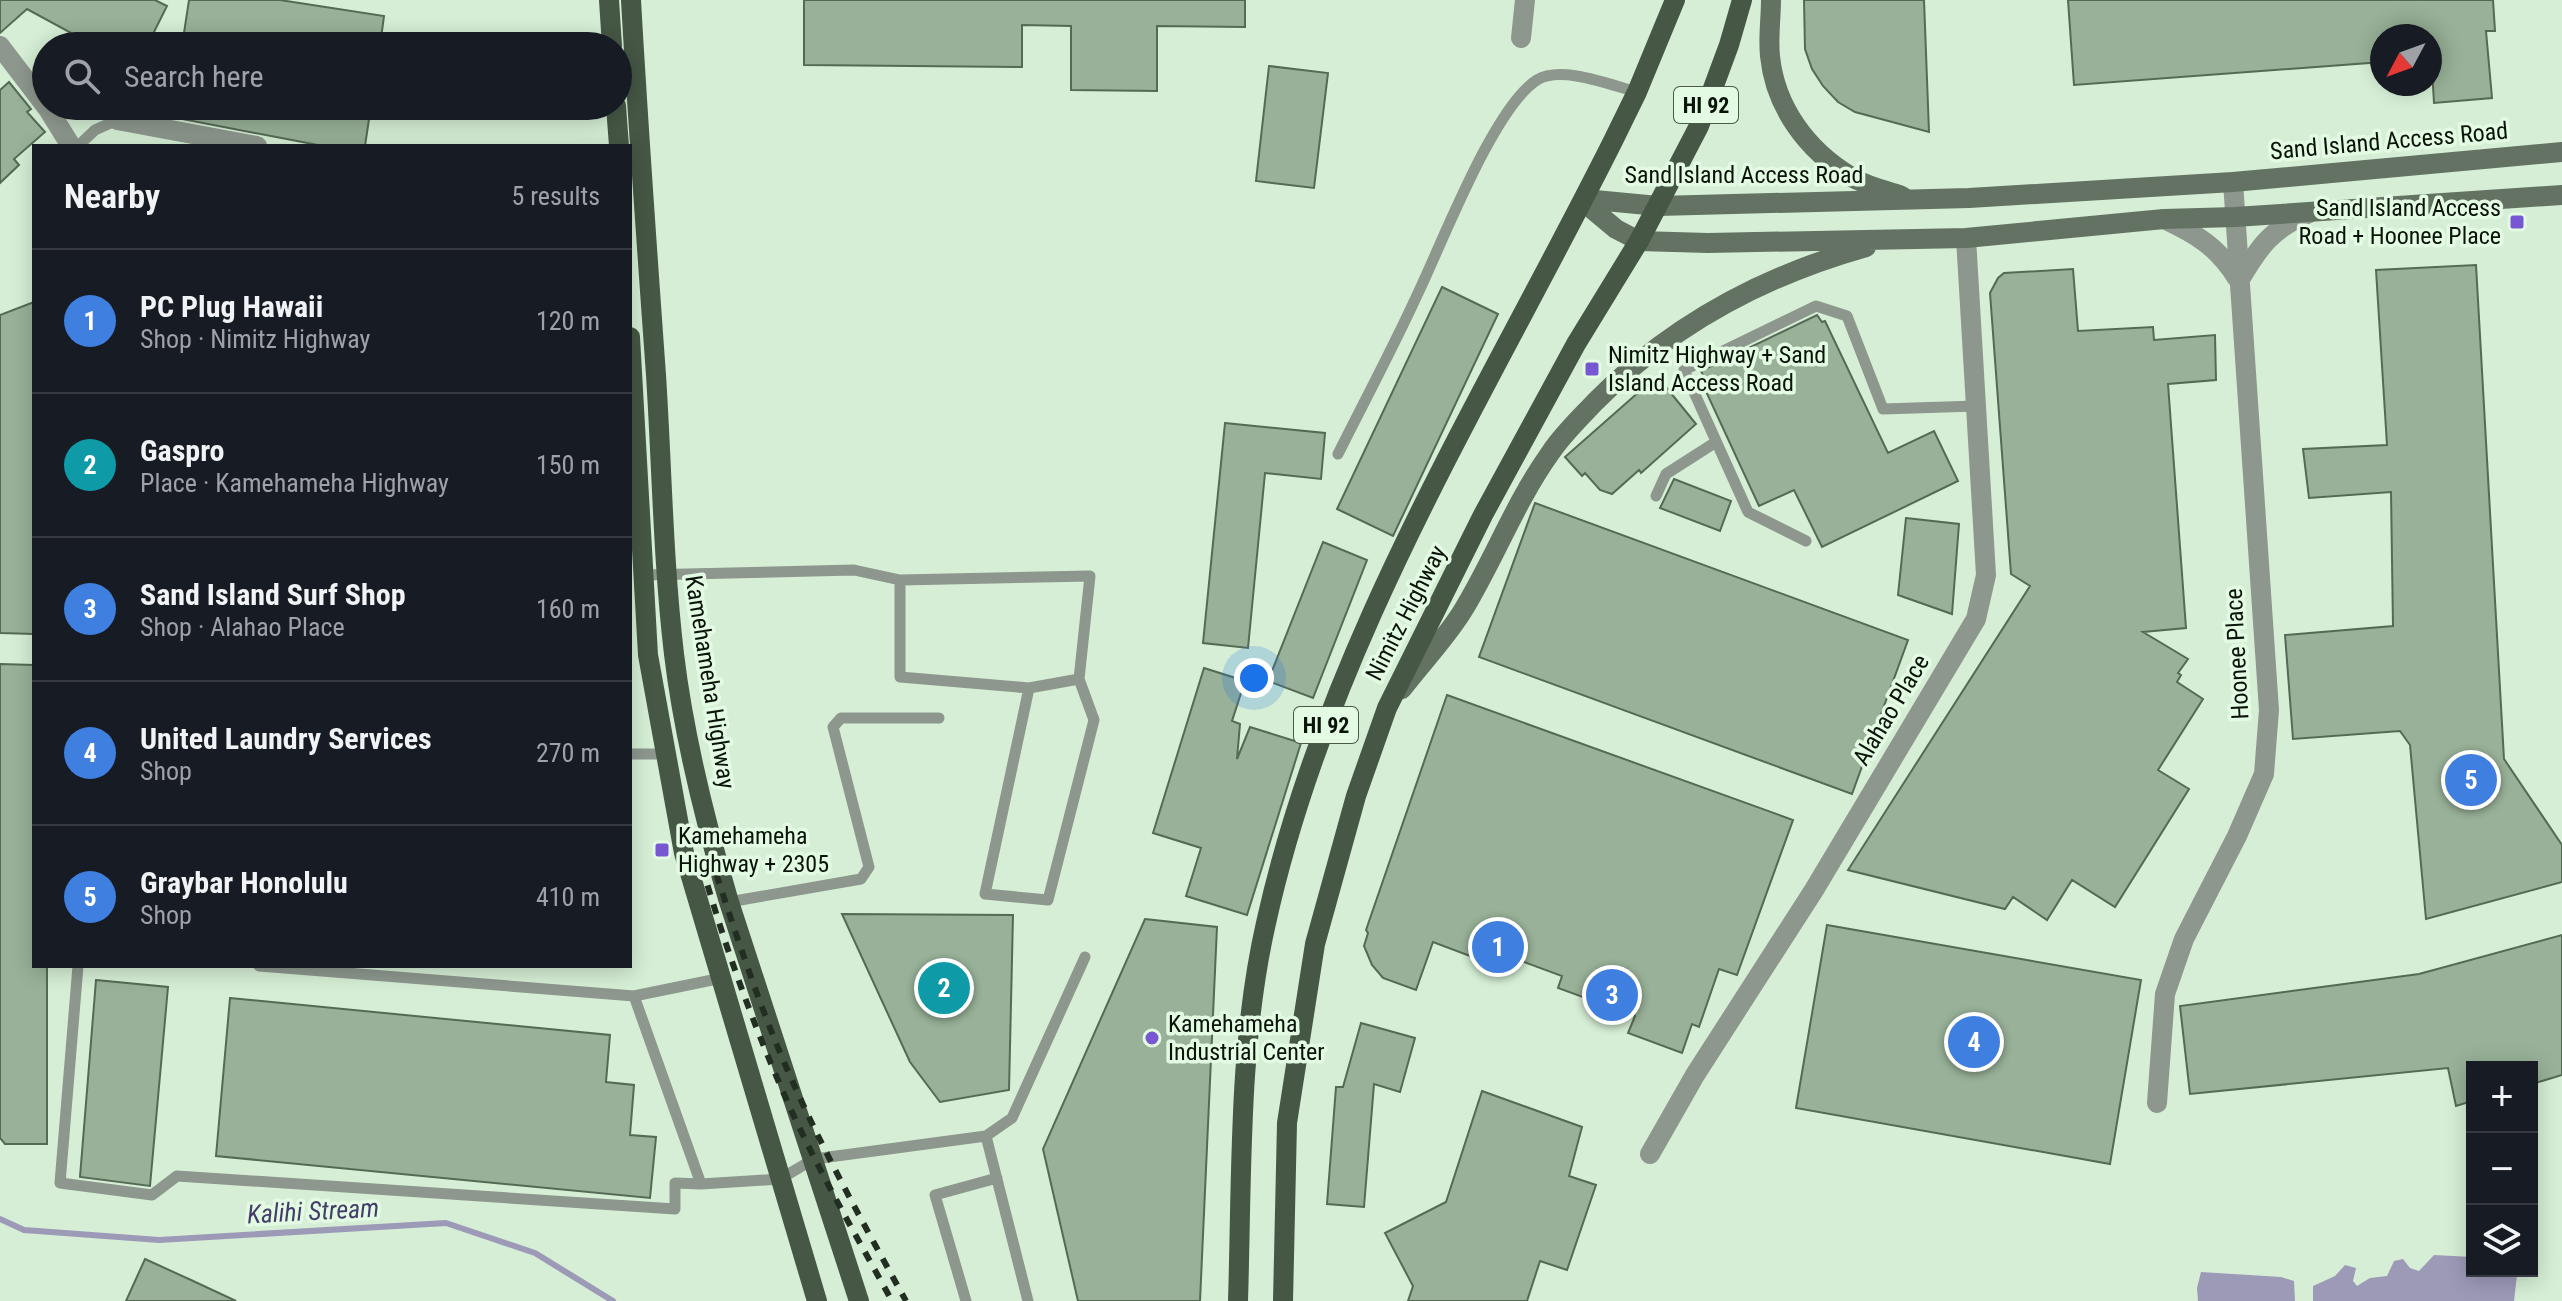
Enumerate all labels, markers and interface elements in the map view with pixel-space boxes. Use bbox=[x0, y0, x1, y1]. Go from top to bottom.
north arrow bbox=[2370, 24, 2442, 96]
search box bbox=[32, 32, 632, 120]
icon: search bbox=[60, 54, 104, 98]
text: Search here bbox=[124, 59, 264, 94]
road number: HI 92 bbox=[1674, 87, 1738, 123]
street label: Sand Island Access Road bbox=[2269, 117, 2509, 165]
street label: Sand Island Access Road bbox=[1625, 161, 1863, 189]
text: Nearby bbox=[64, 176, 160, 216]
text: 5 results bbox=[511, 181, 600, 211]
place label: Sand Island Access Road + Hoonee Place bbox=[2299, 194, 2501, 250]
marker: Sand Island Access Road + Hoonee Place bbox=[2508, 213, 2526, 231]
text: PC Plug Hawaii bbox=[140, 289, 323, 324]
text: 1 bbox=[83, 306, 97, 336]
text: 120 m bbox=[536, 306, 600, 336]
text: Shop · Nimitz Highway bbox=[140, 324, 370, 354]
place label: Nimitz Highway + Sand Island Access Road bbox=[1608, 341, 1826, 397]
marker: Nimitz Highway + Sand Island Access Road bbox=[1583, 360, 1601, 378]
text: Gaspro bbox=[140, 433, 225, 468]
text: 2 bbox=[83, 450, 97, 480]
text: 150 m bbox=[536, 450, 600, 480]
text: Place · Kamehameha Highway bbox=[140, 468, 449, 498]
street label: Nimitz Highway bbox=[1360, 541, 1452, 685]
street label: Kamehameha Highway bbox=[679, 573, 741, 791]
text: Sand Island Surf Shop bbox=[140, 577, 405, 612]
street label: Hoonee Place bbox=[2220, 588, 2254, 720]
text: 3 bbox=[83, 594, 97, 624]
text: 160 m bbox=[536, 594, 600, 624]
text: Shop · Alahao Place bbox=[140, 612, 345, 642]
street label: Alahao Place bbox=[1847, 650, 1935, 770]
your location bbox=[1234, 658, 1274, 698]
road number: HI 92 bbox=[1294, 707, 1358, 743]
text: United Laundry Services bbox=[140, 721, 432, 756]
text: 4 bbox=[83, 738, 97, 768]
text: 270 m bbox=[536, 738, 600, 768]
pin: 5 bbox=[2445, 750, 2497, 810]
text: Shop bbox=[140, 756, 192, 786]
place label: Kamehameha Highway + 2305 bbox=[678, 822, 829, 878]
marker: Kamehameha Highway + 2305 bbox=[653, 841, 671, 859]
text: Graybar Honolulu bbox=[140, 865, 348, 900]
text: 5 bbox=[83, 882, 97, 912]
text: 410 m bbox=[536, 882, 600, 912]
text: Shop bbox=[140, 900, 192, 930]
pin: 1 bbox=[1472, 917, 1524, 977]
pin: 2 bbox=[918, 958, 970, 1018]
pin: 3 bbox=[1586, 965, 1638, 1025]
place label: Kamehameha Industrial Center bbox=[1168, 1010, 1325, 1066]
pin: 4 bbox=[1948, 1012, 2000, 1072]
marker: Kamehameha Industrial Center bbox=[1143, 1029, 1161, 1047]
map controls bbox=[2466, 1061, 2538, 1277]
button: + bbox=[2466, 1061, 2538, 1133]
button: − bbox=[2466, 1133, 2538, 1205]
water label: Kalihi Stream bbox=[246, 1193, 380, 1229]
button: layers bbox=[2466, 1205, 2538, 1277]

